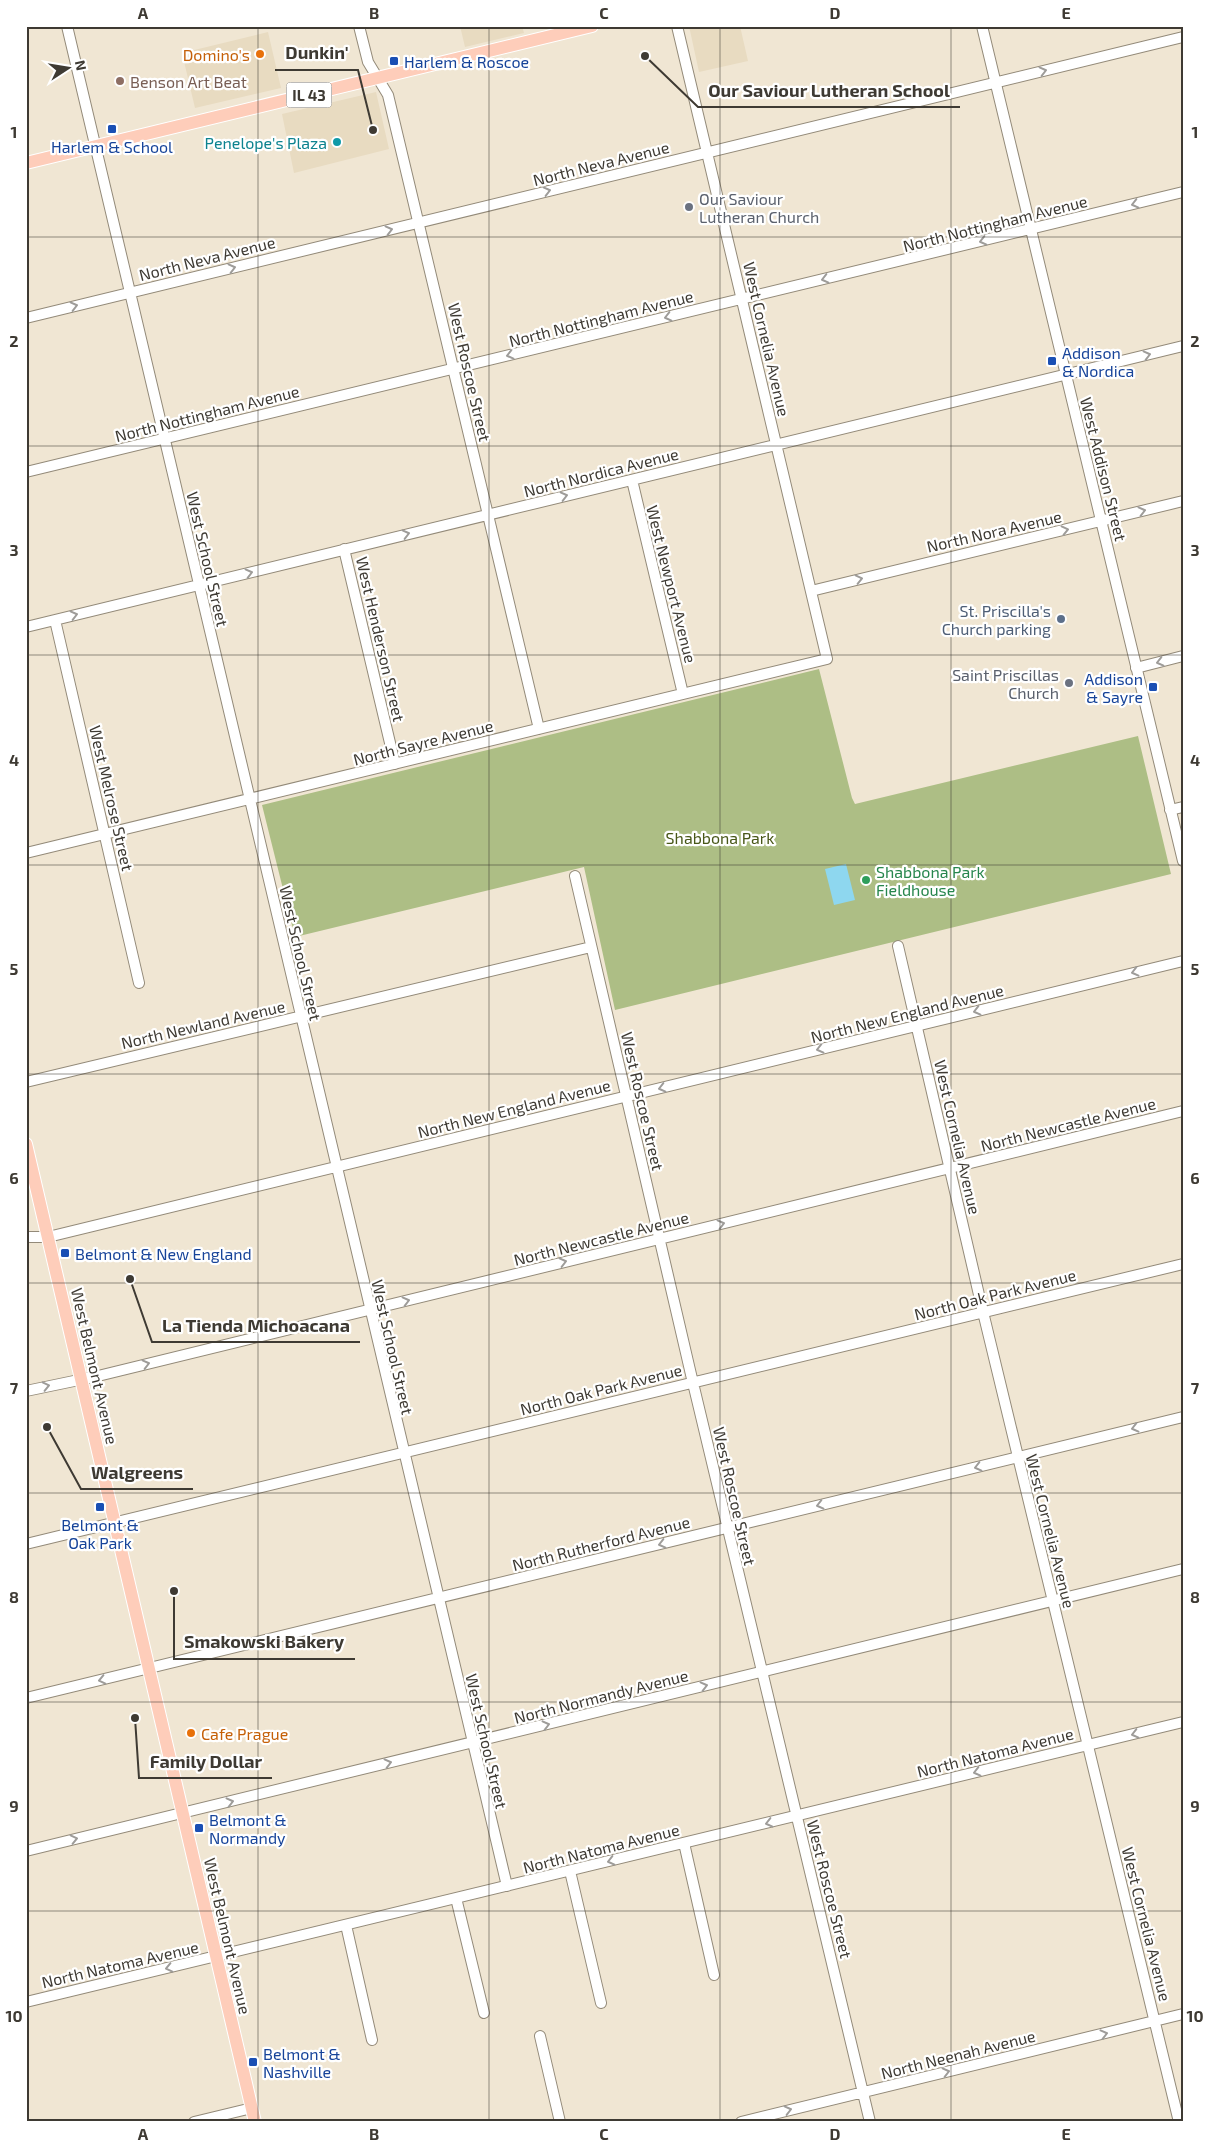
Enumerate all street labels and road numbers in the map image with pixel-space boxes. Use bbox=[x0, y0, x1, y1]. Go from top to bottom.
road number: IL 43 bbox=[286, 82, 332, 108]
street label: North Neva Avenue bbox=[531, 137, 671, 189]
street label: North Nottingham Avenue bbox=[901, 191, 1089, 255]
street label: North Neva Avenue bbox=[137, 232, 277, 284]
street label: West Cornelia Avenue bbox=[740, 260, 794, 418]
street label: North Nottingham Avenue bbox=[507, 286, 695, 350]
street label: West Roscoe Street bbox=[445, 301, 495, 443]
street label: North Nottingham Avenue bbox=[113, 381, 301, 445]
street label: West Addison Street bbox=[1077, 395, 1131, 543]
street label: North Nordica Avenue bbox=[522, 444, 680, 500]
street label: West School Street bbox=[183, 490, 233, 628]
street label: West Newport Avenue bbox=[643, 503, 701, 665]
street label: North Nora Avenue bbox=[925, 506, 1063, 556]
street label: West Henderson Street bbox=[353, 555, 409, 723]
street label: North Sayre Avenue bbox=[351, 715, 495, 769]
street label: West Melrose Street bbox=[86, 723, 138, 873]
street label: West School Street bbox=[276, 884, 326, 1022]
street label: North New England Avenue bbox=[809, 980, 1005, 1046]
street label: North Newland Avenue bbox=[119, 996, 287, 1052]
street label: West Roscoe Street bbox=[618, 1030, 668, 1172]
street label: West Cornelia Avenue bbox=[931, 1058, 985, 1216]
street label: North New England Avenue bbox=[416, 1075, 612, 1141]
street label: North Newcastle Avenue bbox=[979, 1093, 1157, 1155]
street label: North Newcastle Avenue bbox=[512, 1207, 690, 1269]
street label: North Oak Park Avenue bbox=[912, 1265, 1078, 1323]
street label: West School Street bbox=[368, 1278, 418, 1416]
street label: West Belmont Avenue bbox=[68, 1286, 122, 1446]
street label: North Oak Park Avenue bbox=[518, 1360, 684, 1418]
street label: West Roscoe Street bbox=[710, 1425, 760, 1567]
street label: West Cornelia Avenue bbox=[1023, 1452, 1079, 1610]
street label: North Rutherford Avenue bbox=[510, 1512, 692, 1574]
street label: North Normandy Avenue bbox=[512, 1665, 690, 1727]
street label: West School Street bbox=[462, 1672, 512, 1810]
street label: North Natoma Avenue bbox=[915, 1723, 1075, 1781]
street label: West Roscoe Street bbox=[804, 1818, 856, 1960]
street label: North Natoma Avenue bbox=[521, 1819, 681, 1877]
street label: West Cornelia Avenue bbox=[1119, 1845, 1175, 2003]
street label: West Belmont Avenue bbox=[201, 1856, 255, 2016]
street label: North Natoma Avenue bbox=[40, 1937, 200, 1991]
street label: North Neenah Avenue bbox=[879, 2026, 1037, 2082]

